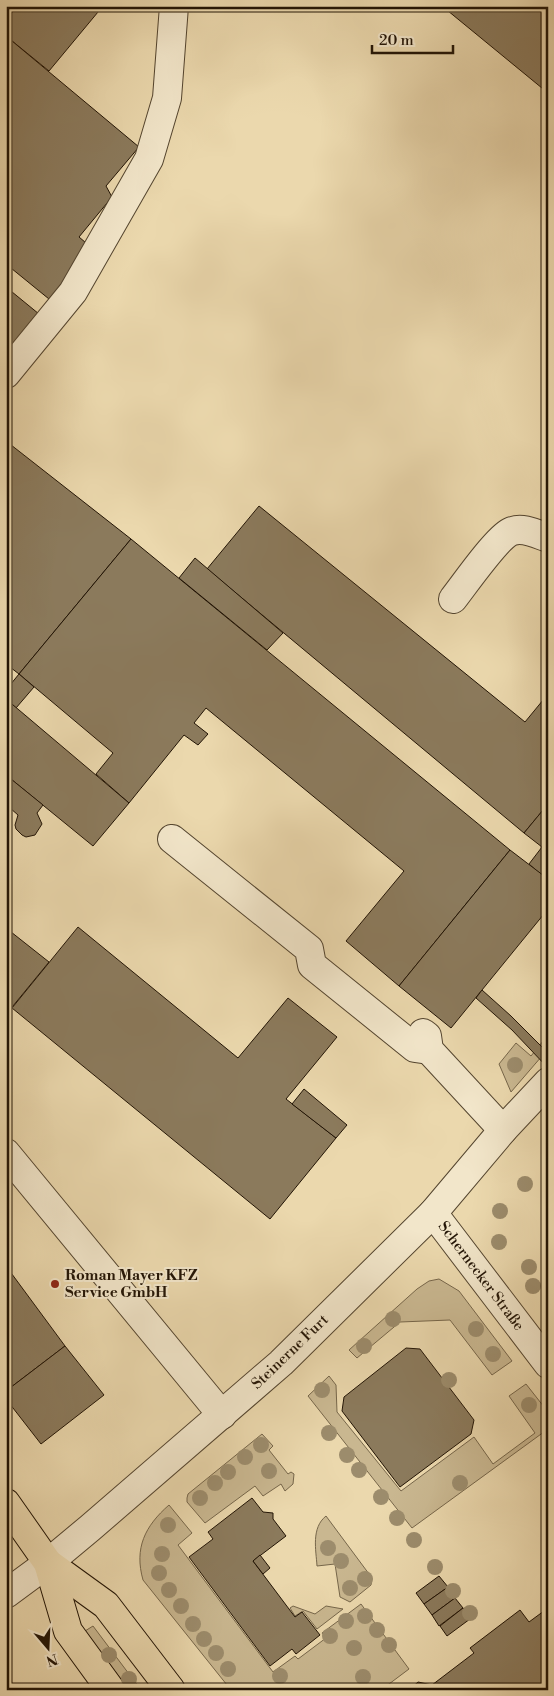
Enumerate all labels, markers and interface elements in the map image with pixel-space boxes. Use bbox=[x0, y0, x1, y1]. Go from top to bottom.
scale bar bbox=[372, 22, 453, 54]
text: 20 m bbox=[379, 31, 414, 50]
street label: Schernecker Straße bbox=[434, 1218, 528, 1334]
place label: Roman Mayer KFZ Service GmbH bbox=[65, 1266, 198, 1302]
marker: Roman Mayer KFZ Service GmbH bbox=[49, 1278, 61, 1290]
street label: Steinerne Furt bbox=[248, 1310, 333, 1393]
north arrow bbox=[22, 1624, 72, 1674]
text: N bbox=[44, 1649, 60, 1670]

